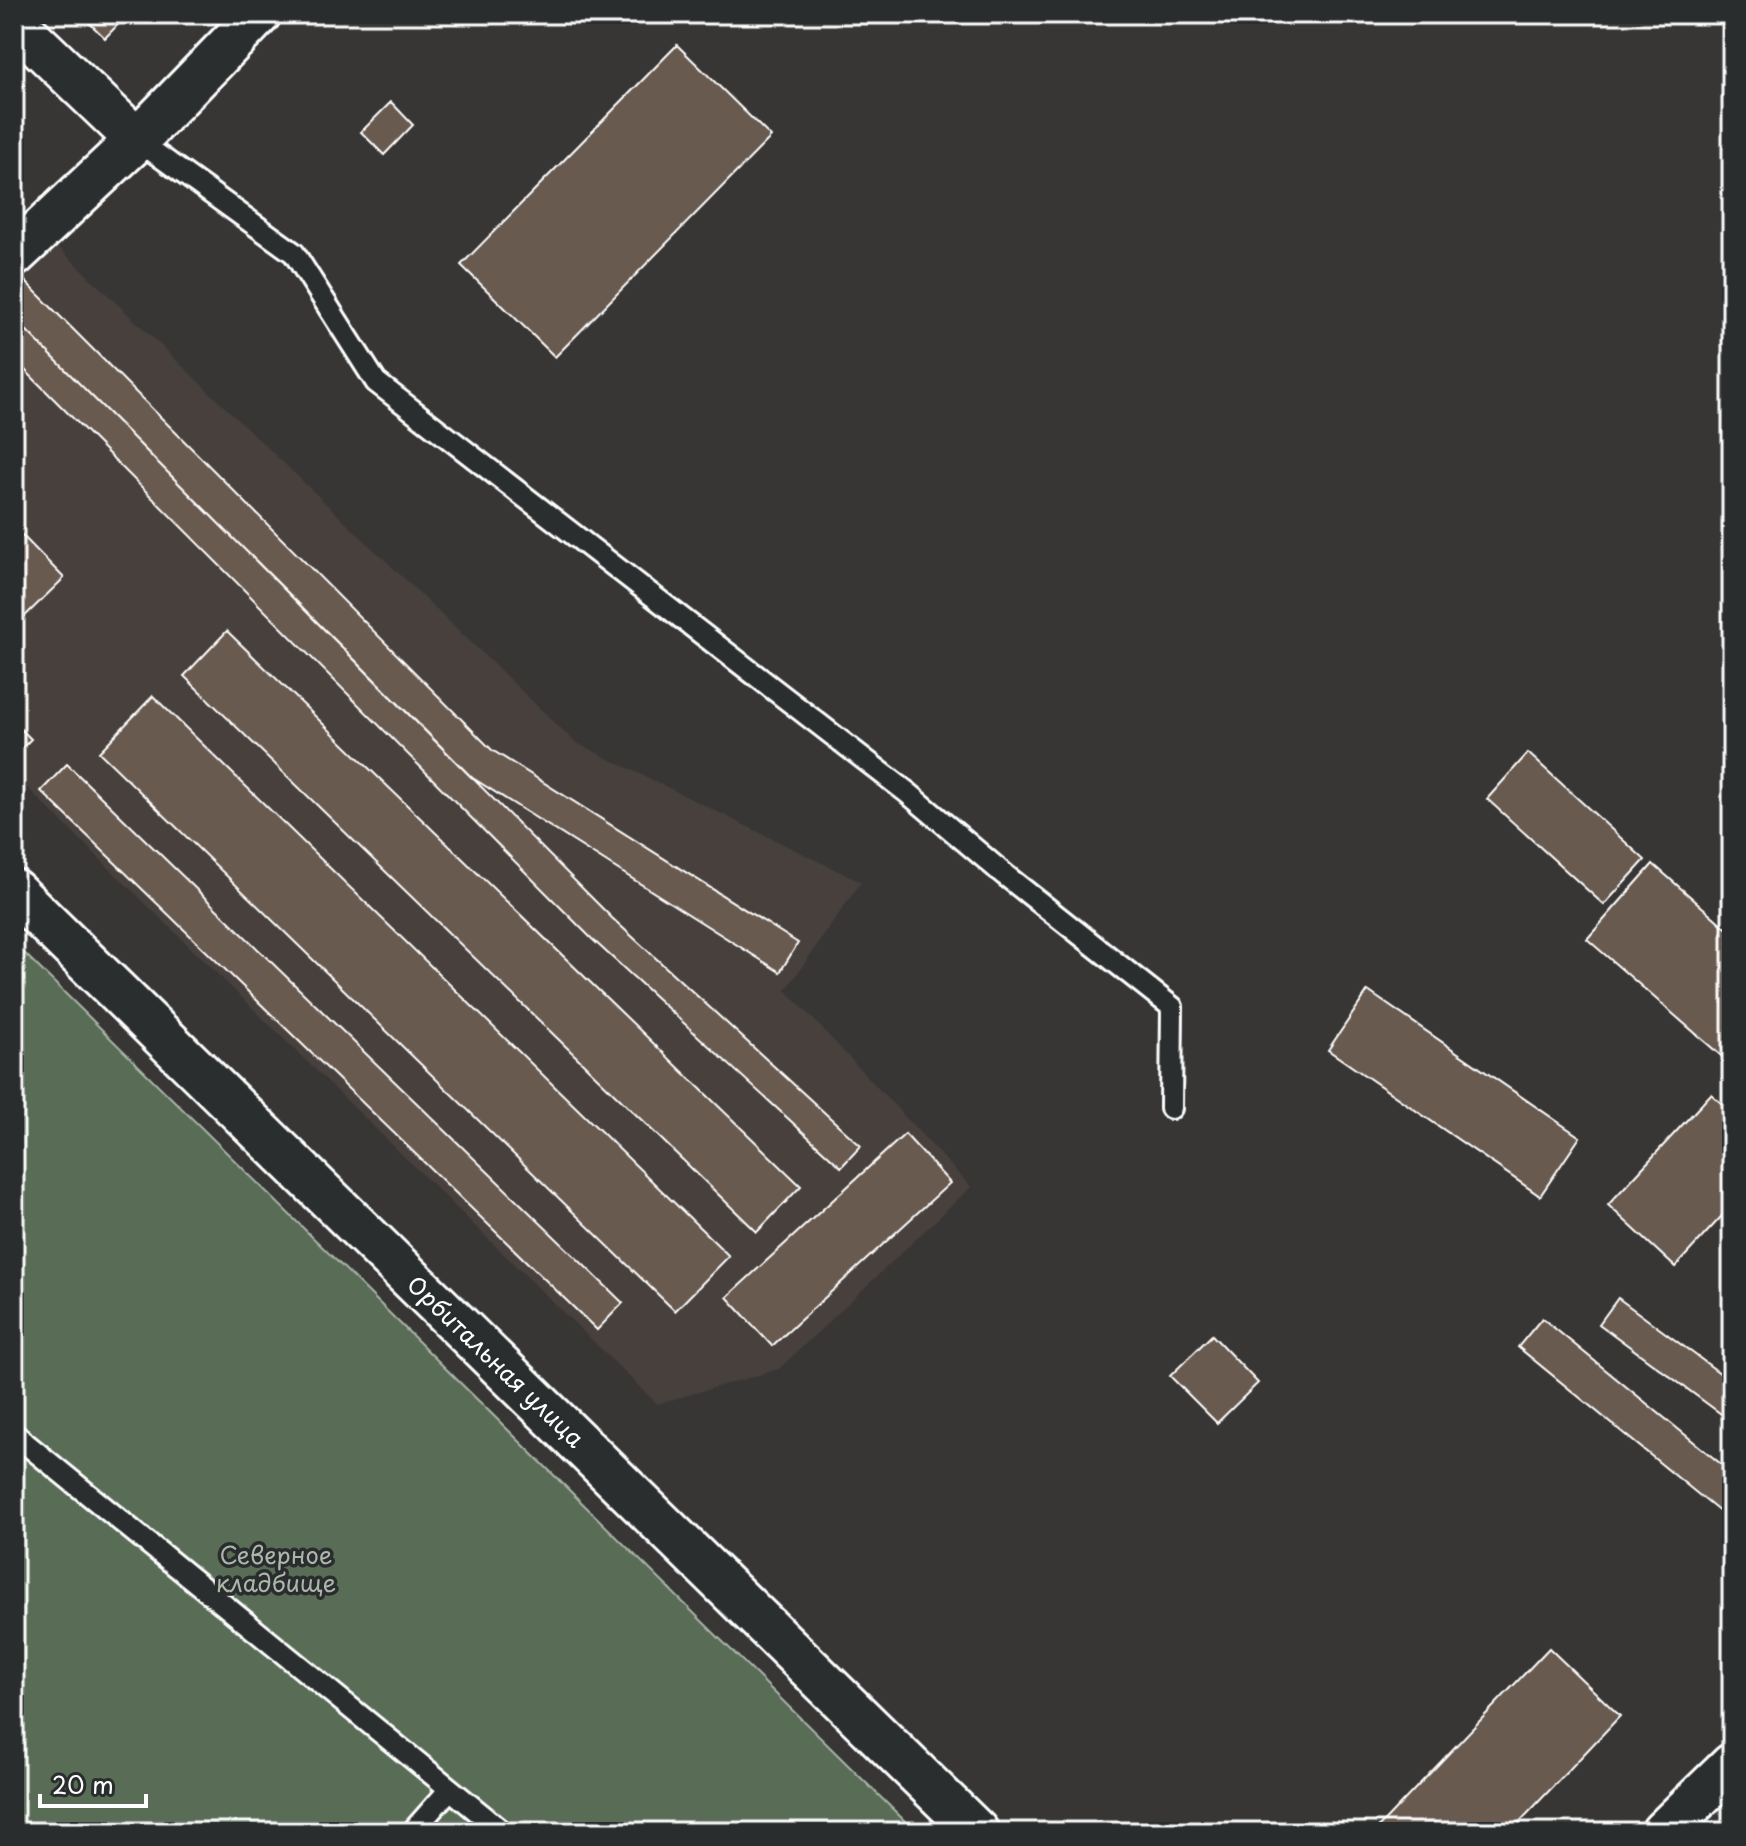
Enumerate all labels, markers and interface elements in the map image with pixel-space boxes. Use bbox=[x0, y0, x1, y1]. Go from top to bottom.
street label: Орбитальная улица bbox=[399, 1266, 593, 1455]
park label: Северное кладбище bbox=[216, 1536, 336, 1600]
scale bar bbox=[40, 1758, 146, 1808]
text: 20 m bbox=[52, 1766, 114, 1802]

